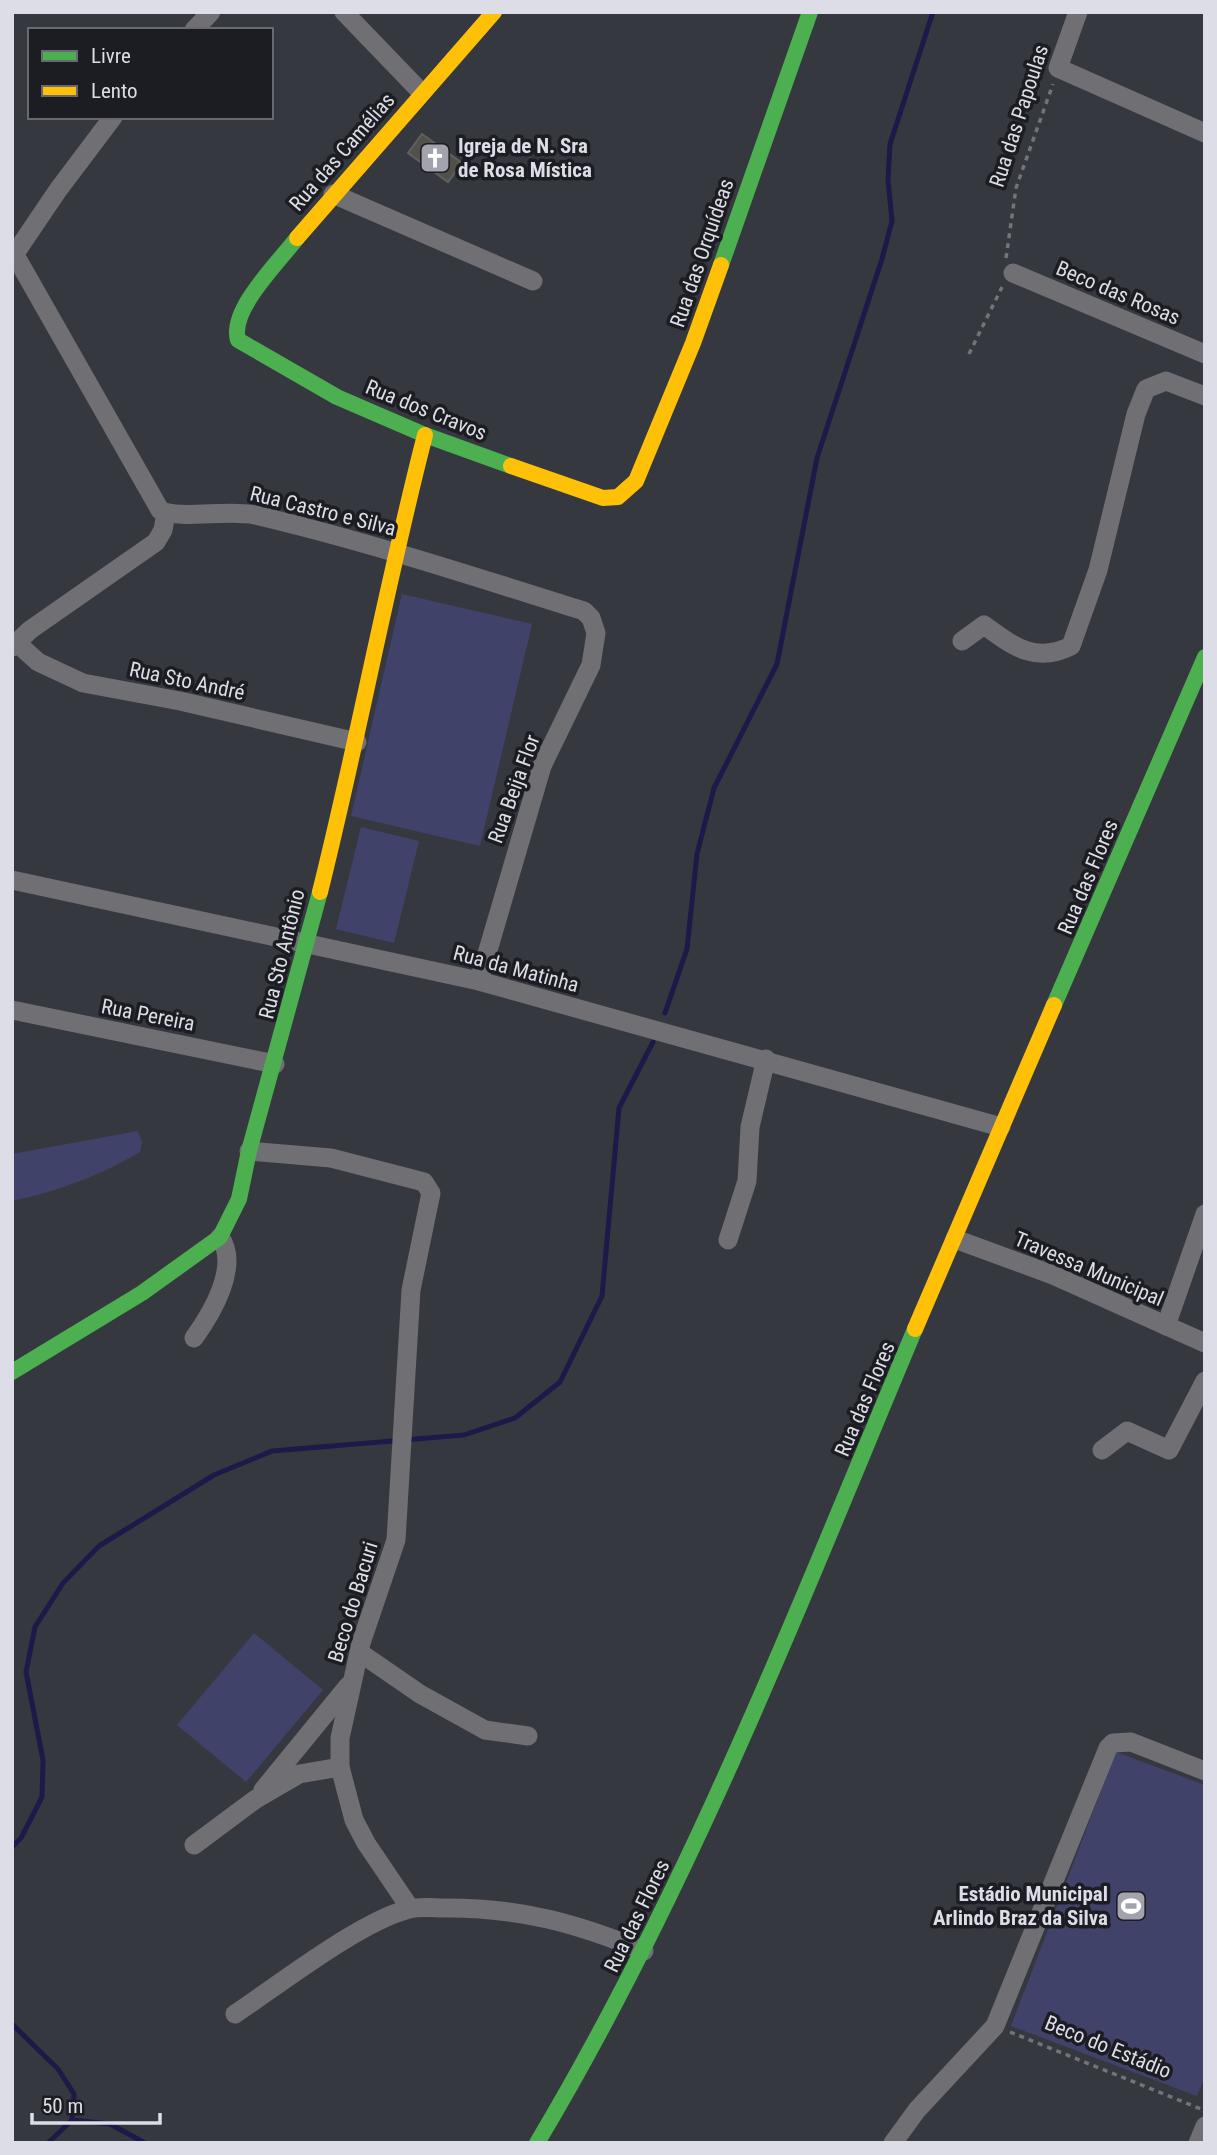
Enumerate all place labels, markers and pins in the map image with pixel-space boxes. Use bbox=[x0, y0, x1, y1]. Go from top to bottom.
place label: Igreja de N. Sra de Rosa Mística bbox=[458, 134, 592, 182]
church icon: Igreja de N. Sra de Rosa Mística bbox=[418, 141, 452, 175]
place label: Estádio Municipal Arlindo Braz da Silva bbox=[933, 1882, 1108, 1930]
sports icon: Estádio Municipal Arlindo Braz da Silva bbox=[1114, 1889, 1148, 1923]

